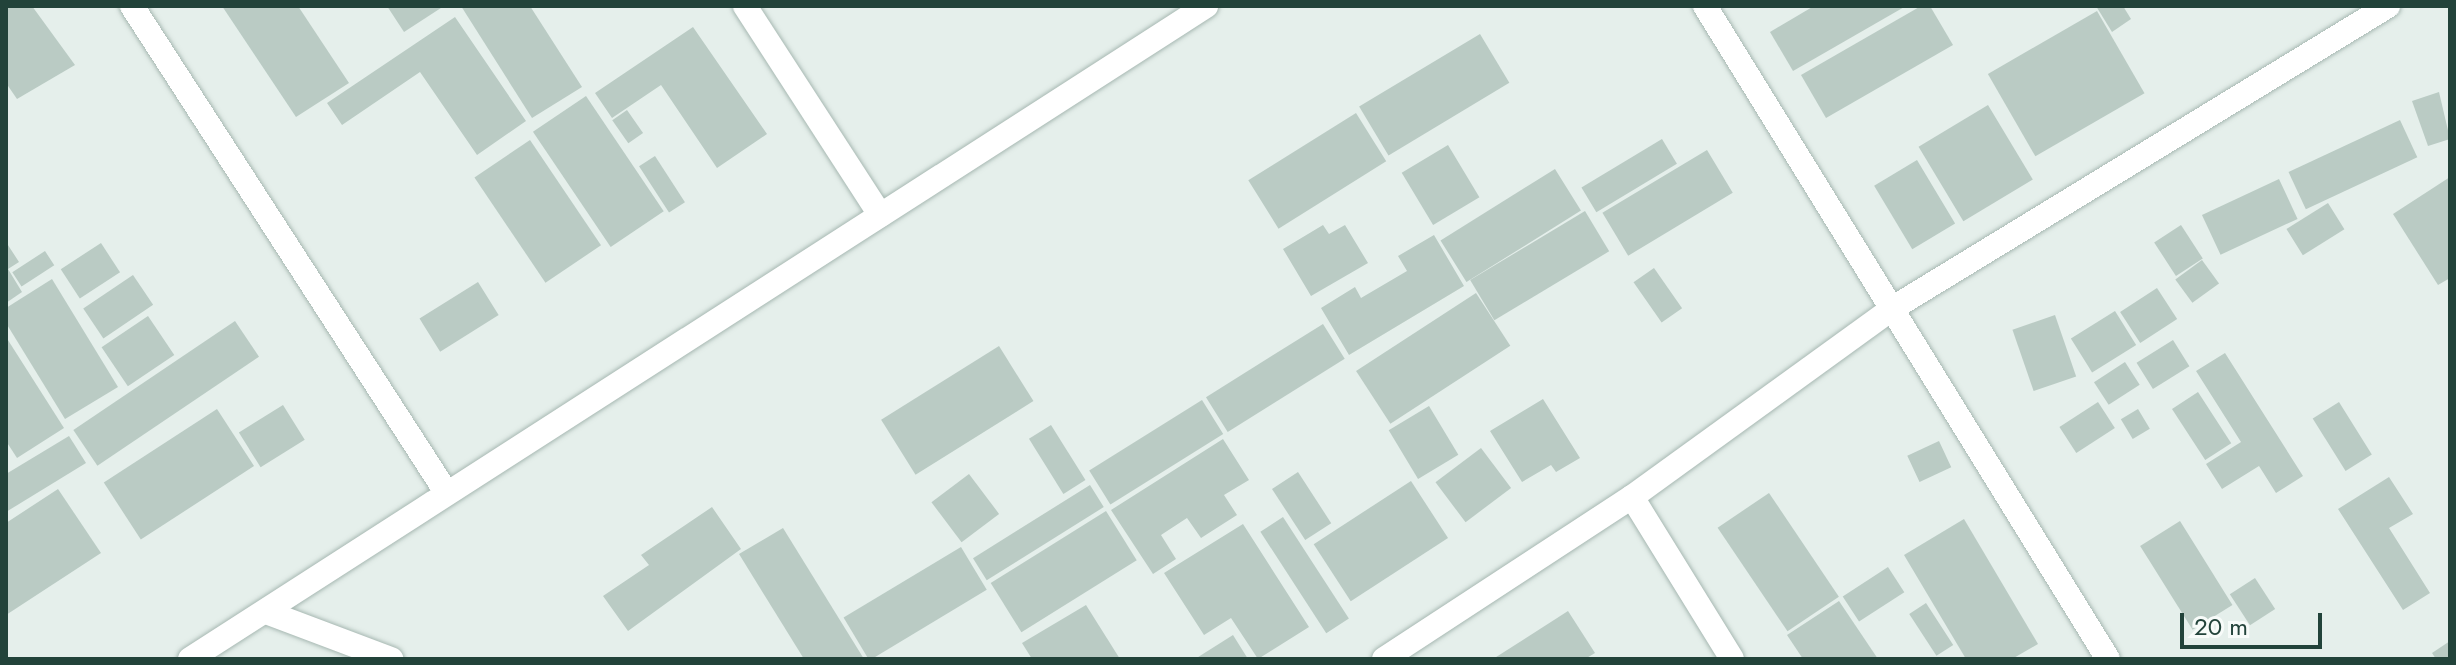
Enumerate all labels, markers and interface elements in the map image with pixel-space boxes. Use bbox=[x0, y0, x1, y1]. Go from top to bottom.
scale bar bbox=[2184, 597, 2326, 647]
text: 20 m bbox=[2194, 609, 2248, 644]

